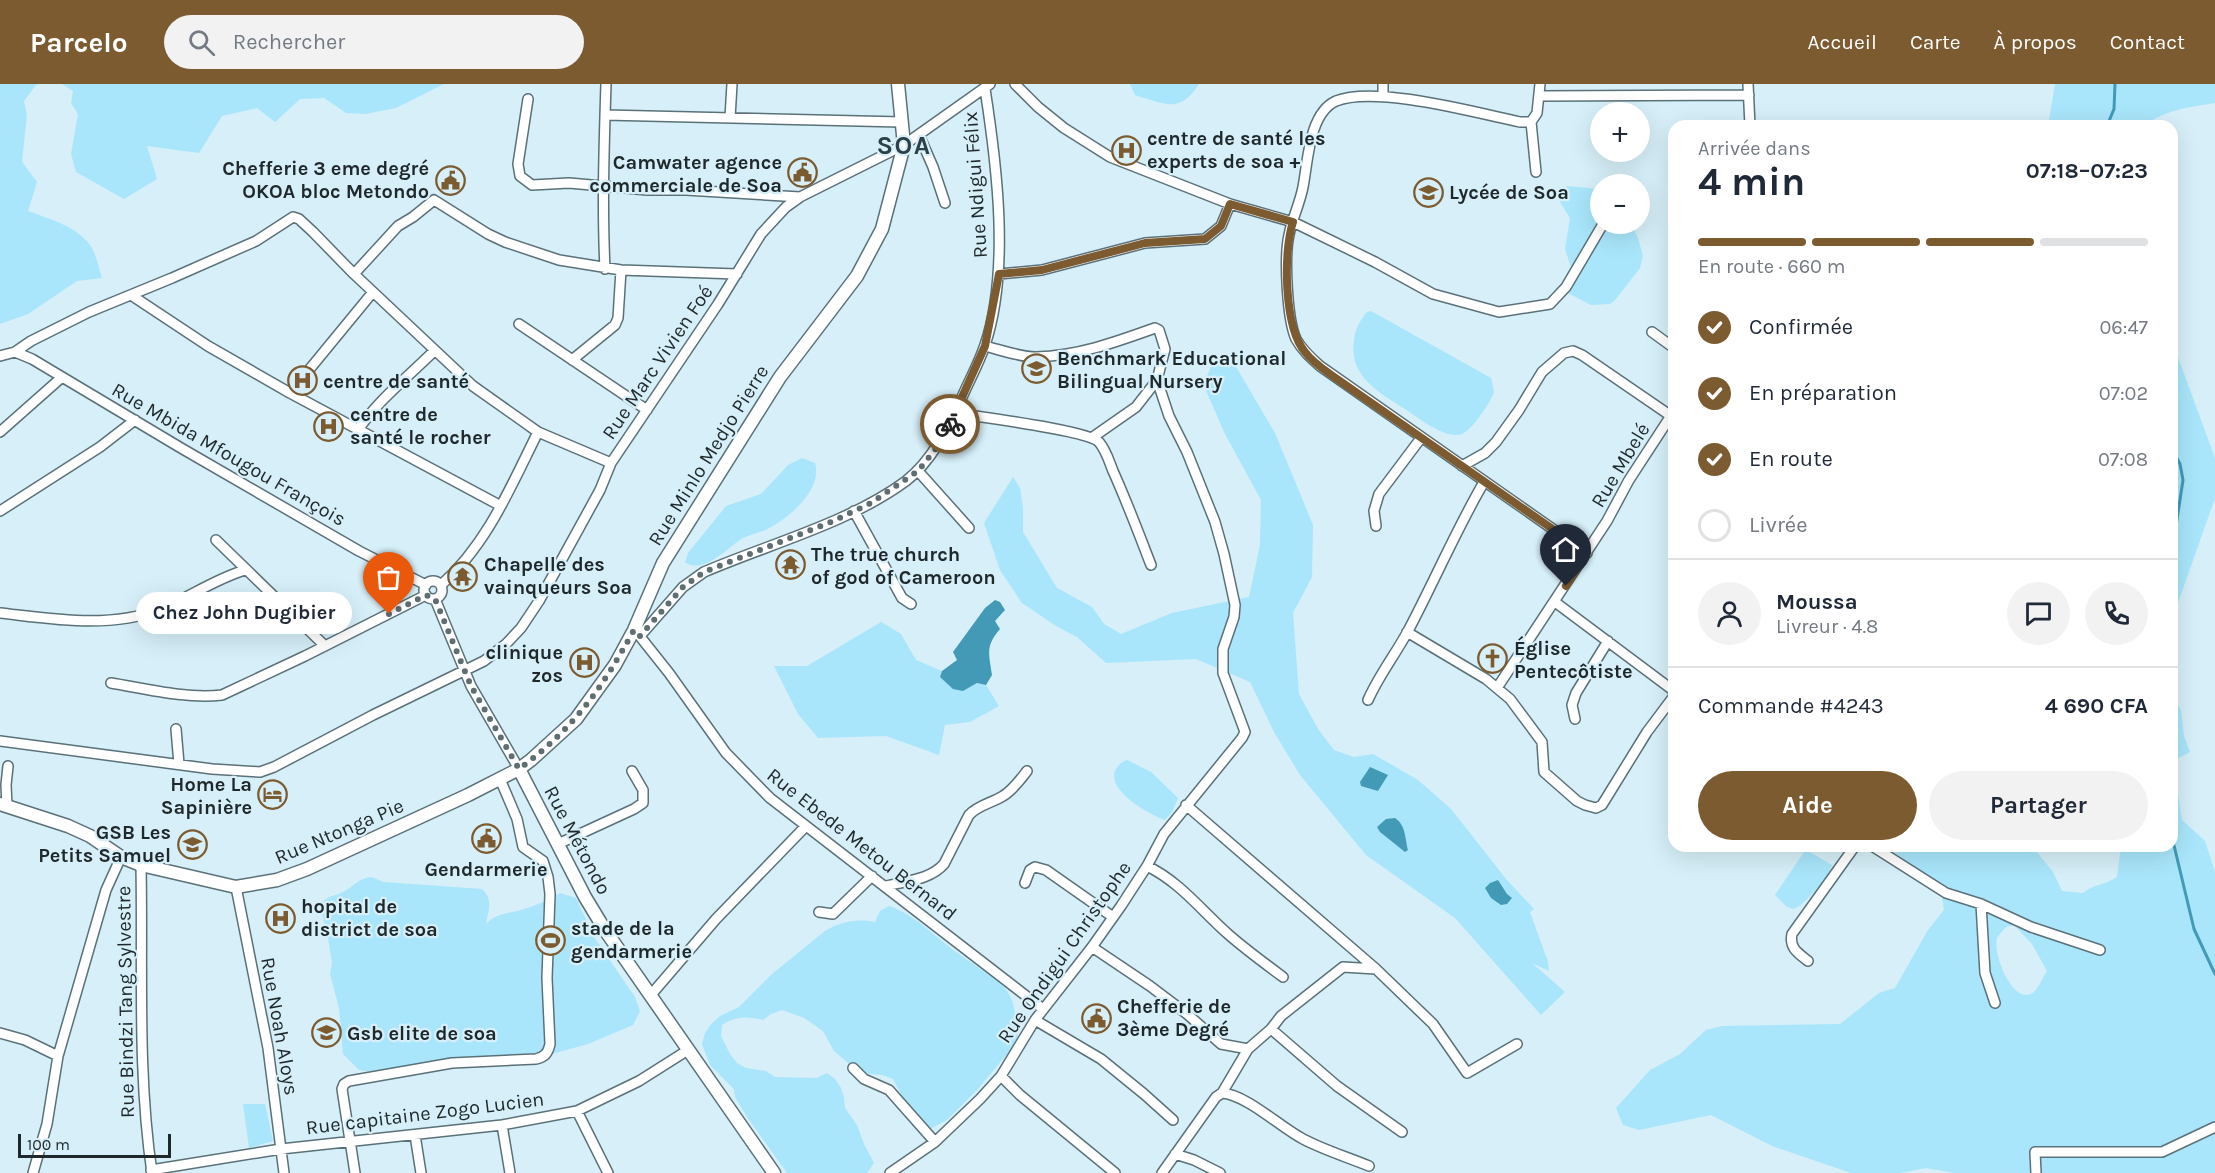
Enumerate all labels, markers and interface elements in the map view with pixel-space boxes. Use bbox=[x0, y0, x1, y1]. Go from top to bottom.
search box bbox=[164, 15, 584, 69]
text: Parcelo bbox=[30, 26, 128, 59]
icon: search bbox=[185, 26, 218, 59]
text: Rechercher bbox=[233, 29, 345, 55]
text: Accueil bbox=[1808, 30, 1877, 54]
text: Carte bbox=[1910, 30, 1961, 54]
text: À propos bbox=[1994, 30, 2077, 54]
text: Contact bbox=[2110, 30, 2185, 54]
map controls bbox=[1590, 102, 1650, 234]
button: + bbox=[1590, 102, 1650, 162]
street label: Rue Ndigui Félix bbox=[959, 111, 992, 259]
place label: centre de santé les experts de soa + bbox=[1147, 127, 1326, 173]
district label: SOA bbox=[876, 130, 932, 161]
hospital icon: centre de santé les experts de soa + bbox=[1110, 134, 1142, 166]
text: Arrivée dans bbox=[1698, 137, 1811, 160]
place label: Camwater agence commerciale de Soa bbox=[589, 151, 782, 197]
place label: Chefferie 3 eme degré OKOA bloc Metondo bbox=[222, 157, 429, 203]
public building icon: Camwater agence commerciale de Soa bbox=[787, 157, 819, 189]
text: 07:18–07:23 bbox=[2026, 158, 2148, 184]
text: 4 min bbox=[1698, 159, 1805, 205]
public building icon: Chefferie 3 eme degré OKOA bloc Metondo bbox=[434, 164, 466, 196]
button: − bbox=[1590, 174, 1650, 234]
school or university icon: Lycée de Soa bbox=[1412, 176, 1444, 208]
place label: Lycée de Soa bbox=[1449, 181, 1569, 204]
text: En route · 660 m bbox=[1698, 255, 1845, 278]
street label: Rue Marc Vivien Foé bbox=[597, 281, 718, 444]
icon: check bbox=[1698, 311, 1731, 344]
text: Confirmée bbox=[1749, 314, 1853, 340]
text: 06:47 bbox=[2100, 316, 2148, 339]
place label: Benchmark Educational Bilingual Nursery bbox=[1057, 347, 1286, 393]
school or university icon: Benchmark Educational Bilingual Nursery bbox=[1020, 353, 1052, 385]
street label: Rue Minlo Medjo Pierre bbox=[643, 361, 773, 550]
hospital icon: centre de santé bbox=[286, 365, 318, 397]
place label: centre de santé bbox=[323, 370, 469, 393]
icon: check bbox=[1698, 377, 1731, 410]
street label: Rue Mbida Mfougou François bbox=[108, 378, 350, 531]
text: En préparation bbox=[1749, 380, 1897, 406]
text: 07:02 bbox=[2099, 382, 2148, 405]
courier bbox=[920, 394, 980, 454]
place label: centre de santé le rocher bbox=[350, 403, 491, 449]
icon: bike bbox=[934, 408, 967, 441]
hospital icon: centre de santé le rocher bbox=[313, 410, 345, 442]
street label: Rue Mbelé bbox=[1586, 419, 1655, 512]
icon: check bbox=[1698, 443, 1731, 476]
text: En route bbox=[1749, 446, 1833, 472]
text: 07:08 bbox=[2098, 448, 2148, 471]
text: Livrée bbox=[1749, 512, 1807, 538]
pin bbox=[1540, 524, 1591, 586]
icon: home bbox=[1549, 533, 1582, 566]
place label: The true church of god of Cameroon bbox=[811, 543, 996, 589]
temple icon: The true church of god of Cameroon bbox=[774, 549, 806, 581]
pin bbox=[363, 552, 414, 614]
place label: Chapelle des vainqueurs Soa bbox=[484, 553, 632, 599]
temple icon: Chapelle des vainqueurs Soa bbox=[447, 560, 479, 592]
icon: bag bbox=[372, 561, 405, 594]
button: person bbox=[1698, 582, 1761, 645]
button: chat bbox=[2007, 582, 2070, 645]
button: phone bbox=[2085, 582, 2148, 645]
text: Moussa bbox=[1776, 589, 1858, 615]
callout: Chez John Dugibier bbox=[137, 593, 353, 635]
text: Chez John Dugibier bbox=[153, 601, 335, 624]
text: Livreur · 4.8 bbox=[1776, 615, 1878, 638]
place label: Église Pentecôtiste bbox=[1514, 635, 1633, 683]
place label: clinique zos bbox=[485, 641, 563, 687]
church icon: Église Pentecôtiste bbox=[1477, 643, 1509, 675]
hospital icon: clinique zos bbox=[568, 647, 600, 679]
text: Commande #4243 bbox=[1698, 693, 1884, 719]
text: 4 690 CFA bbox=[2045, 693, 2148, 719]
street label: Rue Ebede Metou Bernard bbox=[762, 763, 961, 926]
button: Aide bbox=[1698, 771, 1917, 840]
button: Partager bbox=[1929, 771, 2148, 840]
place label: Home La Sapinière bbox=[161, 773, 252, 819]
hotel icon: Home La Sapinière bbox=[257, 779, 289, 811]
street label: Rue Métondo bbox=[539, 782, 616, 899]
street label: Rue Ntonga Pie bbox=[271, 794, 407, 869]
place label: GSB Les Petits Samuel bbox=[38, 821, 171, 867]
public building icon: Gendarmerie bbox=[470, 822, 502, 854]
school or university icon: GSB Les Petits Samuel bbox=[176, 828, 208, 860]
street label: Rue Ondigui Christophe bbox=[993, 857, 1136, 1048]
place label: Gendarmerie bbox=[424, 858, 548, 881]
street label: Rue Bindzi Tang Sylvestre bbox=[112, 886, 139, 1118]
place label: hopital de district de soa bbox=[301, 895, 438, 941]
hospital icon: hopital de district de soa bbox=[264, 902, 296, 934]
place label: stade de la gendarmerie bbox=[571, 917, 692, 963]
sports icon: stade de la gendarmerie bbox=[534, 924, 566, 956]
street label: Rue Noah Aloys bbox=[256, 955, 303, 1097]
place label: Chefferie de 3ème Degré bbox=[1117, 995, 1231, 1041]
public building icon: Chefferie de 3ème Degré bbox=[1080, 1002, 1112, 1034]
school or university icon: Gsb elite de soa bbox=[310, 1017, 342, 1049]
place label: Gsb elite de soa bbox=[347, 1022, 497, 1045]
street label: Rue capitaine Zogo Lucien bbox=[305, 1087, 545, 1140]
scale bar bbox=[18, 1131, 171, 1158]
text: 100 m bbox=[27, 1135, 70, 1154]

